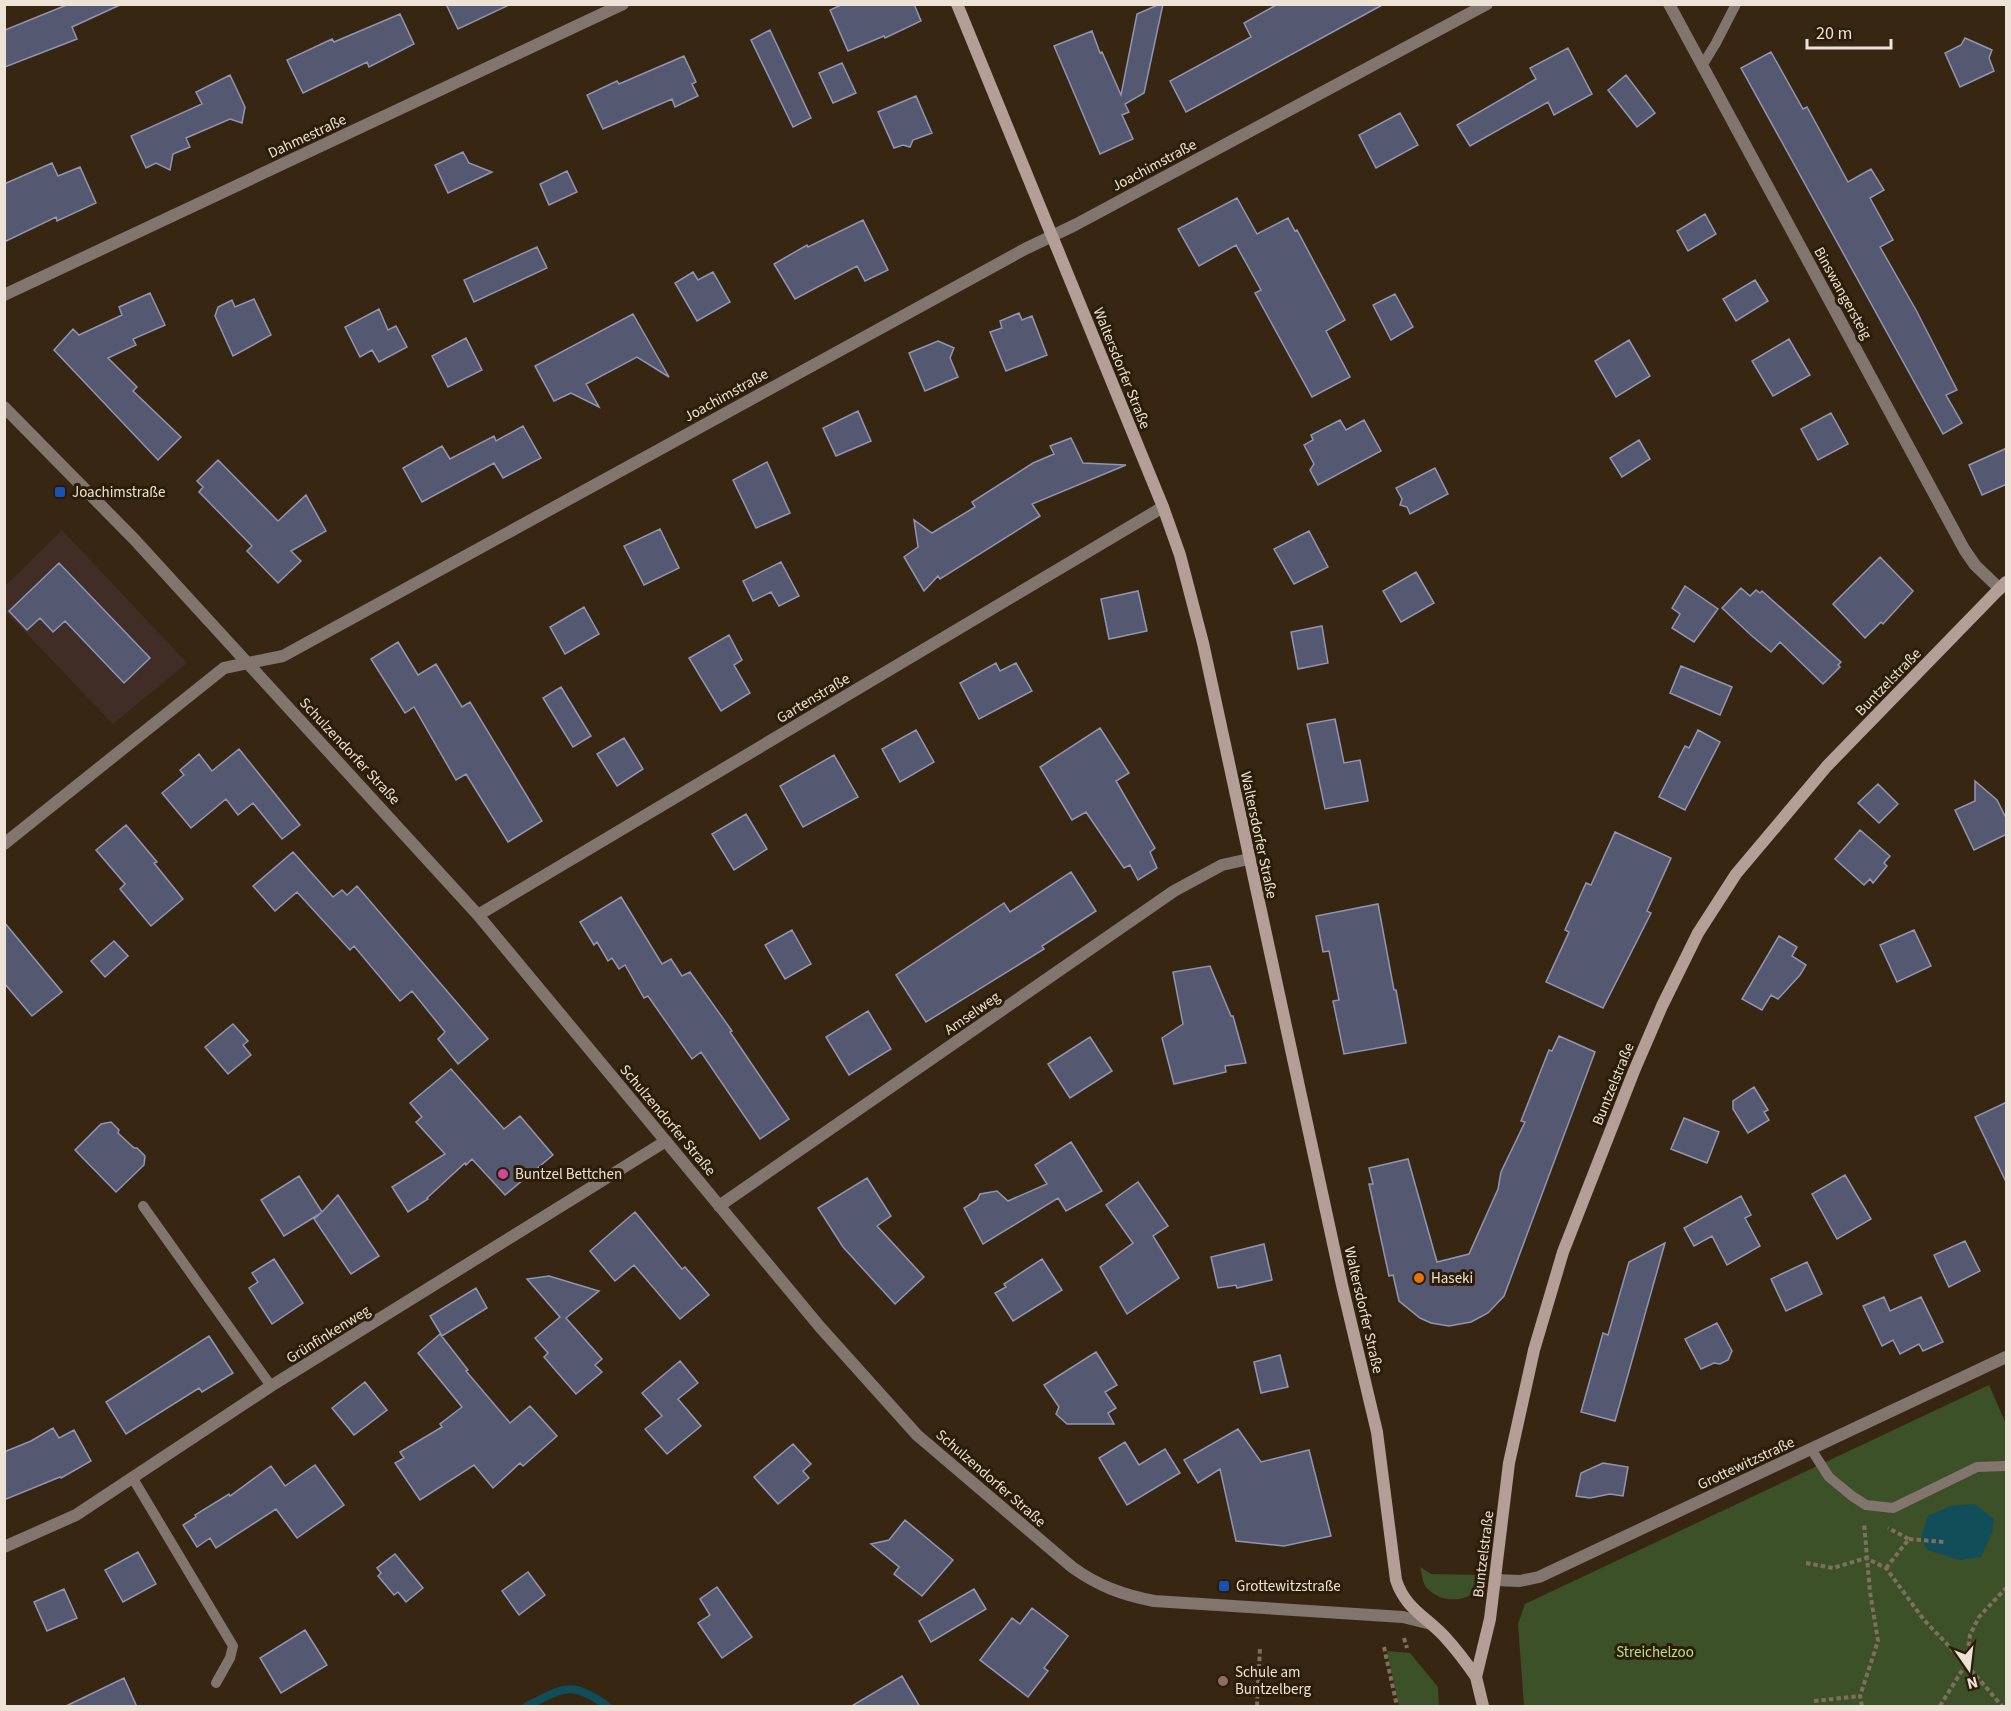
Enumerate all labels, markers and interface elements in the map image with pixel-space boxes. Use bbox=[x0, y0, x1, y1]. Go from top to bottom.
scale bar bbox=[1807, 12, 1891, 50]
text: 20 m bbox=[1816, 21, 1852, 46]
street label: Dahmestraße bbox=[265, 109, 350, 164]
street label: Joachimstraße bbox=[1108, 134, 1200, 197]
street label: Binswangersteig bbox=[1808, 243, 1877, 344]
street label: Waltersdorfer Straße bbox=[1088, 304, 1156, 432]
street label: Joachimstraße bbox=[680, 364, 772, 427]
place label: Joachimstraße bbox=[72, 482, 165, 503]
marker: Joachimstraße bbox=[53, 485, 67, 499]
street label: Buntzelstraße bbox=[1850, 644, 1926, 721]
street label: Gartenstraße bbox=[773, 668, 854, 729]
street label: Schulzendorfer Straße bbox=[294, 693, 405, 810]
street label: Waltersdorfer Straße bbox=[1235, 770, 1282, 901]
street label: Amselweg bbox=[940, 986, 1005, 1040]
street label: Buntzelstraße bbox=[1587, 1040, 1640, 1129]
street label: Schulzendorfer Straße bbox=[615, 1060, 721, 1181]
place label: Buntzel Bettchen bbox=[515, 1164, 622, 1185]
marker: Buntzel Bettchen bbox=[496, 1167, 510, 1181]
street label: Waltersdorfer Straße bbox=[1339, 1245, 1388, 1376]
place label: Haseki bbox=[1431, 1268, 1473, 1289]
marker: Haseki bbox=[1412, 1271, 1426, 1285]
street label: Grünfinkenweg bbox=[282, 1300, 375, 1369]
street label: Schulzendorfer Straße bbox=[931, 1425, 1050, 1532]
street label: Grottewitzstraße bbox=[1694, 1432, 1798, 1495]
street label: Buntzelstraße bbox=[1468, 1509, 1499, 1599]
place label: Grottewitzstraße bbox=[1236, 1576, 1341, 1597]
marker: Grottewitzstraße bbox=[1217, 1579, 1231, 1593]
north arrow bbox=[1939, 1639, 1999, 1699]
park label: Streichelzoo bbox=[1616, 1642, 1694, 1663]
place label: Schule am Buntzelberg bbox=[1235, 1662, 1312, 1700]
text: N bbox=[1965, 1671, 1980, 1695]
marker: Schule am Buntzelberg bbox=[1216, 1674, 1230, 1688]

